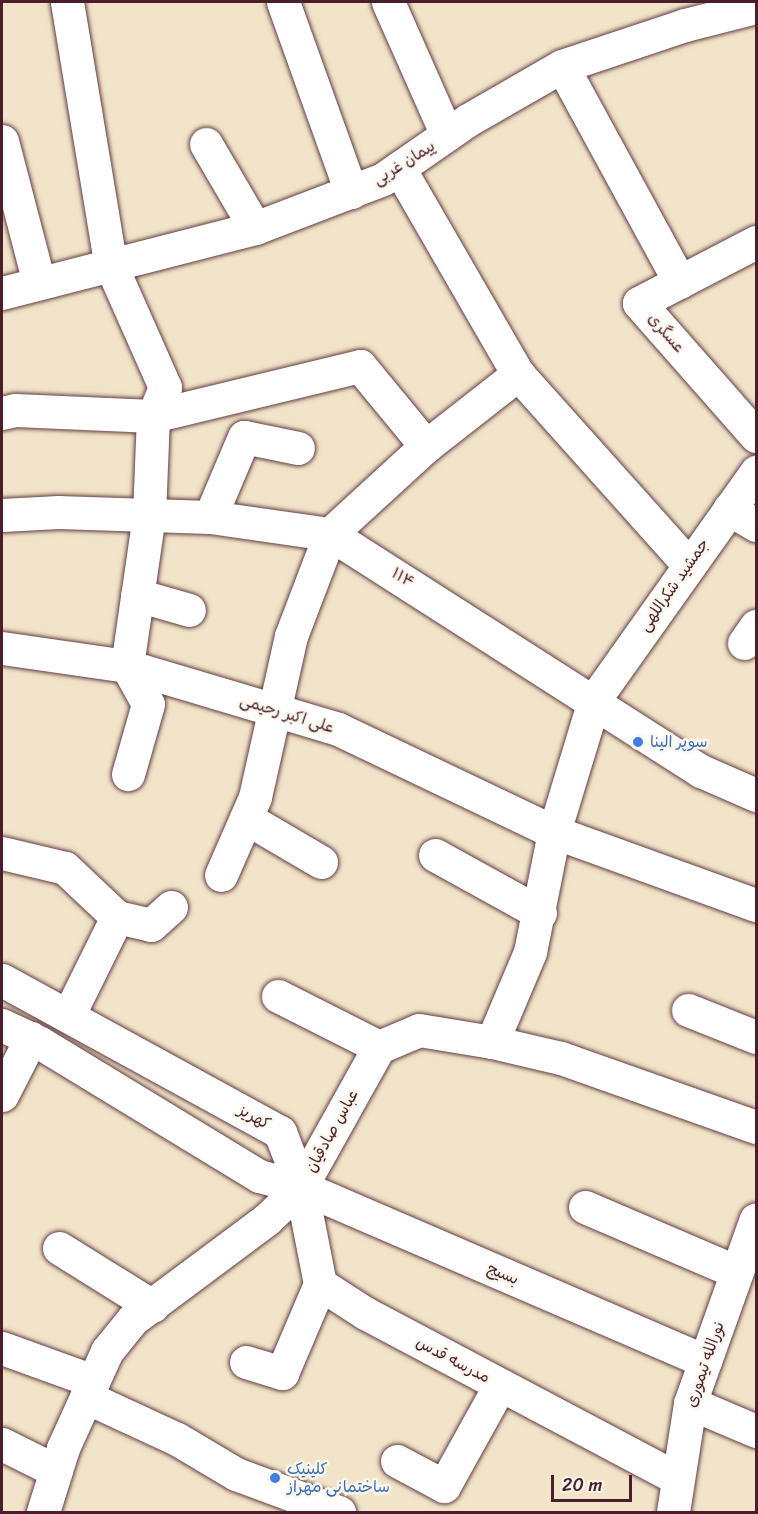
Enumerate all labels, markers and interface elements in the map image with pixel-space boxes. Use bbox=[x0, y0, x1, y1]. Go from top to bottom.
street label: پیمان غربی bbox=[369, 136, 439, 190]
street label: عسگری bbox=[643, 309, 689, 357]
street label: جمشید شکراللهی bbox=[635, 535, 713, 635]
street label: ۱۱۴ bbox=[388, 564, 418, 592]
street label: علی اکبر رحیمی bbox=[238, 691, 336, 737]
place label: سوپر الینا bbox=[650, 732, 708, 752]
marker: سوپر الینا bbox=[631, 735, 645, 749]
street label: عباس صادقیان bbox=[301, 1086, 363, 1176]
street label: کهریز bbox=[234, 1100, 274, 1134]
street label: بسیج bbox=[484, 1259, 522, 1289]
street label: نورالله تیموری bbox=[681, 1318, 729, 1410]
street label: مدرسه قدس bbox=[413, 1332, 493, 1388]
place label: کلینیک ساختمانی مهراز bbox=[287, 1459, 390, 1497]
scale bar bbox=[554, 1463, 635, 1501]
text: 20 m bbox=[562, 1469, 602, 1501]
marker: کلینیک ساختمانی مهراز bbox=[268, 1471, 282, 1485]

